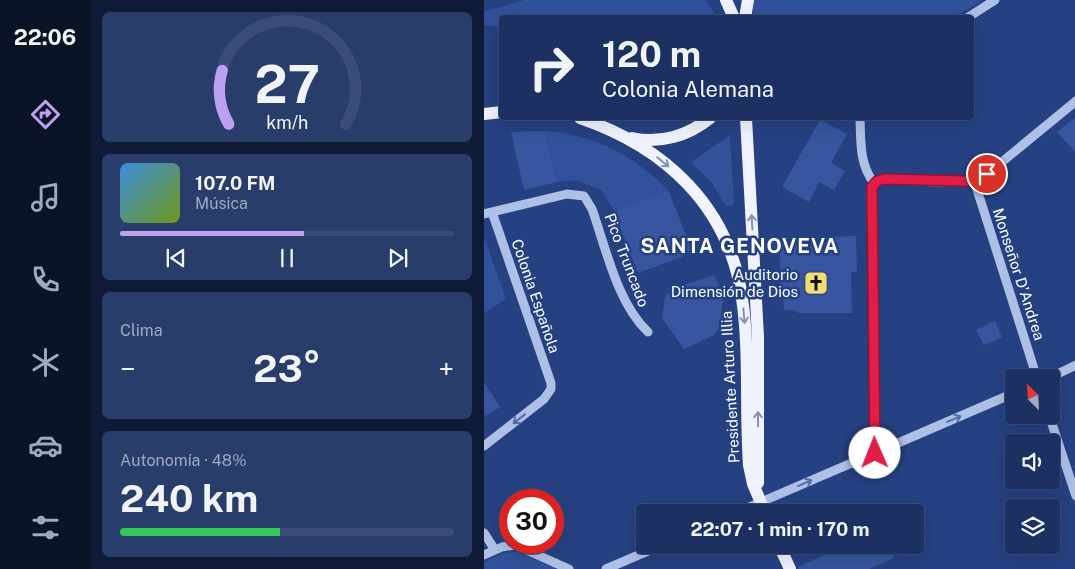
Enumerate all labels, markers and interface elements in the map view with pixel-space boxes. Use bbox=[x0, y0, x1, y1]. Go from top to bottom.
text: 22:06 bbox=[14, 24, 76, 50]
text: 120 m bbox=[602, 34, 701, 75]
icon: right bbox=[519, 35, 584, 100]
text: 27 bbox=[254, 54, 320, 115]
text: Colonia Alemana bbox=[602, 76, 774, 102]
icon: directions bbox=[28, 97, 63, 132]
text: km/h bbox=[266, 112, 308, 133]
pin bbox=[966, 153, 1008, 195]
one-way arrow bbox=[657, 156, 670, 167]
icon: arrive bbox=[973, 160, 1001, 188]
text: 107.0 FM bbox=[195, 172, 276, 194]
icon: music bbox=[28, 180, 63, 215]
text: Música bbox=[195, 194, 248, 213]
street label: Monseñor D'Andrea bbox=[990, 206, 1048, 342]
street label: Pico Truncado bbox=[601, 211, 653, 309]
one-way arrow bbox=[747, 214, 756, 230]
district label: SANTA GENOVEVA bbox=[641, 234, 839, 258]
street label: Colonia Española bbox=[509, 237, 563, 355]
icon: previous bbox=[162, 244, 190, 272]
icon: pause bbox=[273, 244, 301, 272]
icon: next bbox=[384, 244, 412, 272]
icon: phone bbox=[28, 262, 63, 297]
place label: Auditorio Dimensión de Dios bbox=[671, 266, 798, 300]
church icon: Auditorio Dimensión de Dios bbox=[803, 270, 829, 296]
one-way arrow bbox=[739, 308, 748, 324]
street label: Presidente Arturo Illia bbox=[718, 311, 742, 463]
text: Clima bbox=[120, 321, 163, 340]
icon: climate bbox=[28, 345, 63, 380]
text: 23° bbox=[253, 346, 321, 391]
text: − bbox=[120, 352, 136, 385]
text: + bbox=[438, 352, 454, 385]
north arrow bbox=[1005, 369, 1060, 424]
map controls bbox=[1005, 369, 1060, 554]
one-way arrow bbox=[753, 412, 763, 428]
one-way arrow bbox=[513, 413, 526, 424]
one-way arrow bbox=[946, 413, 961, 423]
position arrow bbox=[848, 426, 900, 478]
icon: car bbox=[28, 428, 63, 463]
button: sound bbox=[1005, 434, 1060, 489]
text: Autonomía · 48% bbox=[120, 451, 247, 470]
text: 240 km bbox=[120, 476, 258, 521]
one-way arrow bbox=[797, 478, 812, 488]
speed limit sign: 30 bbox=[499, 489, 564, 554]
button: layers bbox=[1005, 499, 1060, 554]
icon: filters bbox=[28, 510, 63, 545]
text: 22:07 · 1 min · 170 m bbox=[690, 518, 870, 540]

